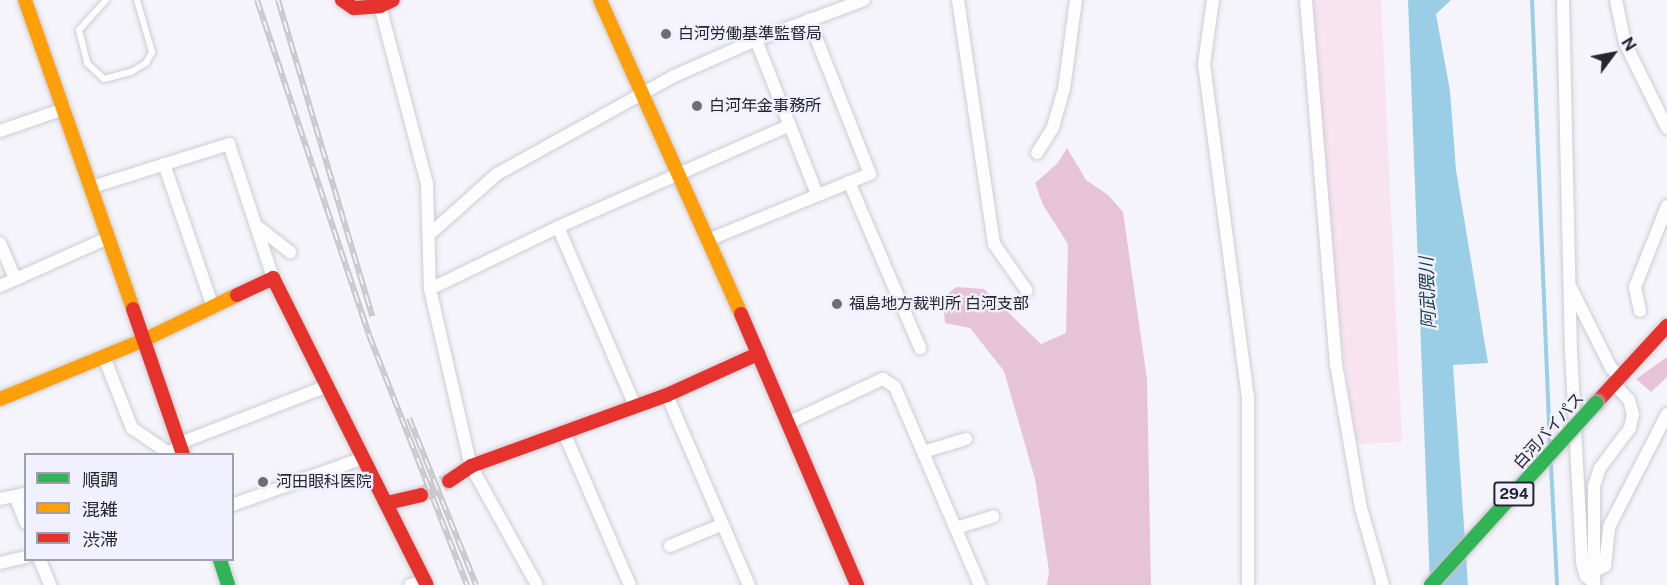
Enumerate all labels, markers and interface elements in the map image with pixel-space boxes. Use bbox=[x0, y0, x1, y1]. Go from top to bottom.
place label: 白河労働基準監督局 bbox=[678, 24, 822, 44]
north arrow bbox=[1583, 24, 1643, 84]
marker: 白河労働基準監督局 bbox=[659, 27, 673, 41]
text: N bbox=[1617, 34, 1640, 55]
place label: 白河年金事務所 bbox=[709, 96, 821, 116]
marker: 白河年金事務所 bbox=[690, 99, 704, 113]
water label: 阿武隈川 bbox=[1416, 257, 1440, 329]
place label: 福島地方裁判所 白河支部 bbox=[849, 294, 1029, 314]
marker: 福島地方裁判所 白河支部 bbox=[830, 297, 844, 311]
street label: 白河バイパス bbox=[1510, 389, 1588, 473]
legend bbox=[24, 453, 234, 561]
text: 順調 bbox=[82, 469, 118, 490]
place label: 河田眼科医院 bbox=[276, 472, 372, 492]
marker: 河田眼科医院 bbox=[254, 473, 272, 491]
road number: 294 bbox=[1493, 482, 1535, 506]
text: 混雑 bbox=[82, 499, 118, 520]
text: 渋滞 bbox=[82, 529, 118, 550]

